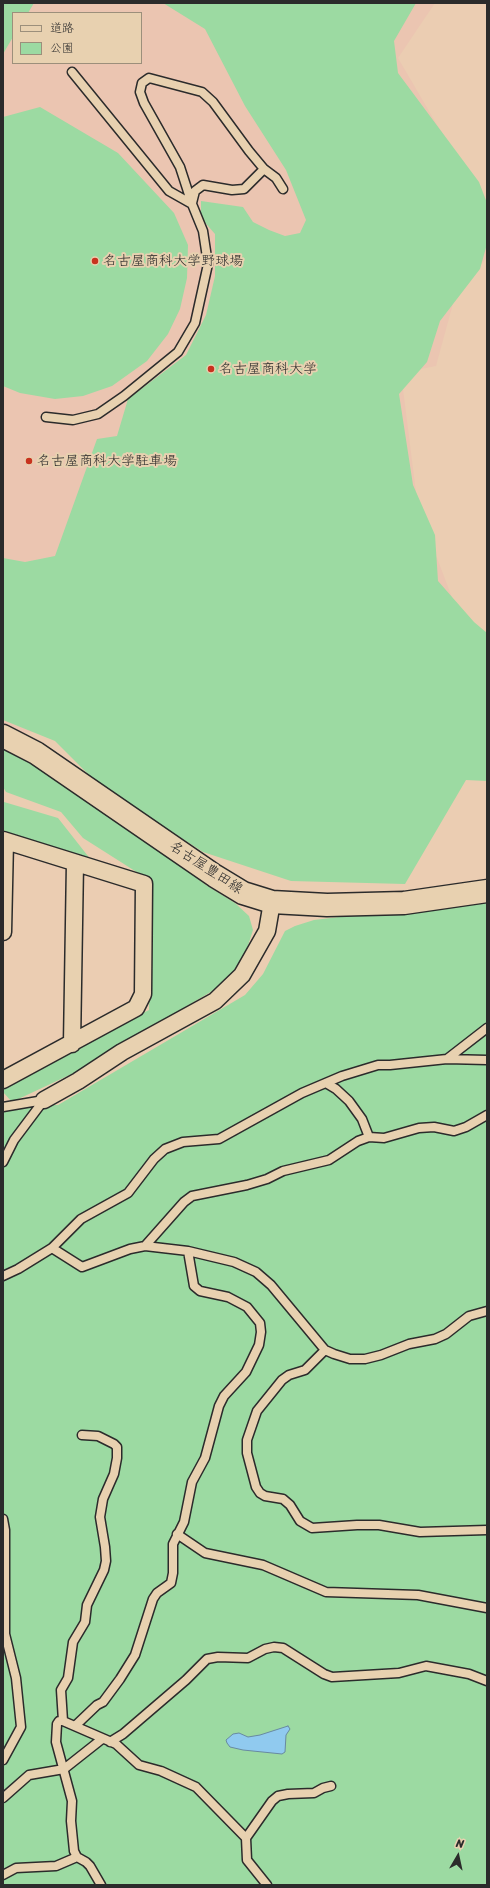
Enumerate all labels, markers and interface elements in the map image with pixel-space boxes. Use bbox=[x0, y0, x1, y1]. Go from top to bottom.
legend bbox=[12, 12, 142, 64]
text: 道路 bbox=[50, 17, 74, 39]
text: 公園 bbox=[50, 37, 74, 59]
place label: 名古屋商科大学野球場 bbox=[103, 253, 243, 269]
marker: 名古屋商科大学野球場 bbox=[90, 256, 100, 266]
place label: 名古屋商科大学 bbox=[219, 361, 317, 377]
marker: 名古屋商科大学 bbox=[206, 364, 216, 374]
place label: 名古屋商科大学駐車場 bbox=[37, 453, 177, 469]
marker: 名古屋商科大学駐車場 bbox=[24, 456, 34, 466]
street label: 名古屋豊田線 bbox=[166, 838, 246, 898]
text: N bbox=[455, 1834, 465, 1854]
north arrow bbox=[438, 1836, 478, 1876]

